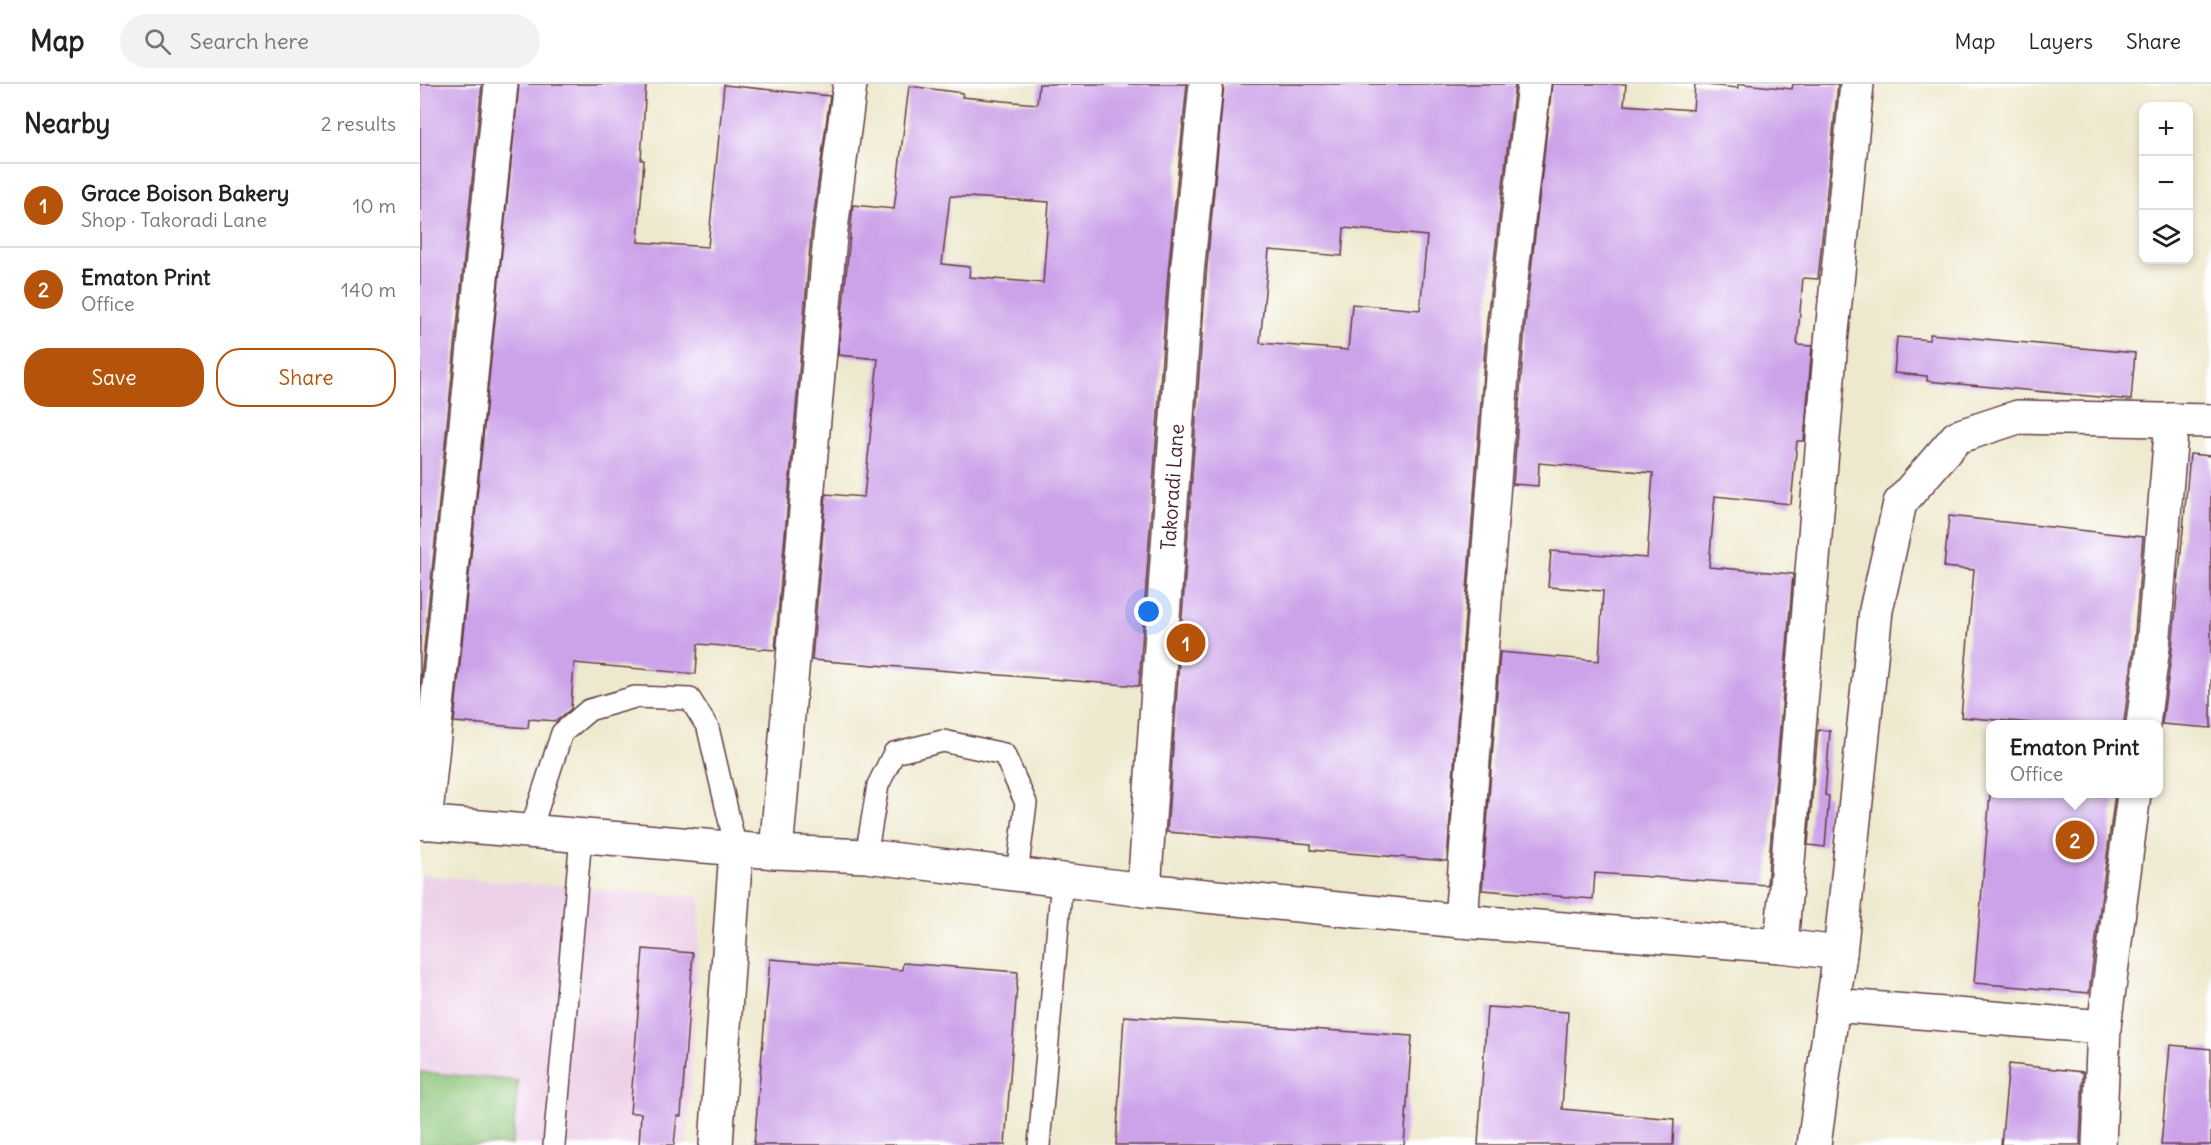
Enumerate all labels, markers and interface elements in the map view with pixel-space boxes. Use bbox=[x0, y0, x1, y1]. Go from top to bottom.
search box bbox=[120, 14, 540, 68]
text: Map bbox=[30, 23, 84, 59]
icon: search bbox=[141, 25, 174, 58]
text: Search here bbox=[189, 27, 309, 55]
text: Map bbox=[1955, 28, 1995, 55]
text: Layers bbox=[2028, 28, 2093, 55]
text: Share bbox=[2126, 28, 2181, 55]
map controls bbox=[2139, 102, 2193, 264]
button: + bbox=[2139, 102, 2193, 156]
text: Nearby bbox=[24, 107, 110, 140]
text: 2 results bbox=[321, 111, 396, 136]
button: − bbox=[2139, 156, 2193, 210]
text: Grace Boison Bakery bbox=[81, 179, 289, 207]
text: 1 bbox=[40, 193, 47, 218]
text: 10 m bbox=[353, 193, 396, 218]
text: Shop · Takoradi Lane bbox=[81, 207, 267, 232]
button: layers bbox=[2139, 210, 2193, 264]
text: Ematon Print bbox=[81, 263, 211, 291]
text: 2 bbox=[38, 277, 49, 302]
text: 140 m bbox=[341, 277, 396, 302]
text: Office bbox=[81, 291, 135, 316]
button: Save bbox=[24, 348, 204, 407]
button: Share bbox=[216, 348, 396, 407]
street label: Takoradi Lane bbox=[1155, 423, 1189, 551]
your location bbox=[1134, 597, 1163, 626]
pin: 1 bbox=[1166, 620, 1206, 666]
popup bbox=[1986, 720, 2163, 798]
text: Ematon Print bbox=[2010, 733, 2139, 761]
text: Office bbox=[2010, 761, 2063, 786]
pin: 2 bbox=[2056, 818, 2094, 862]

